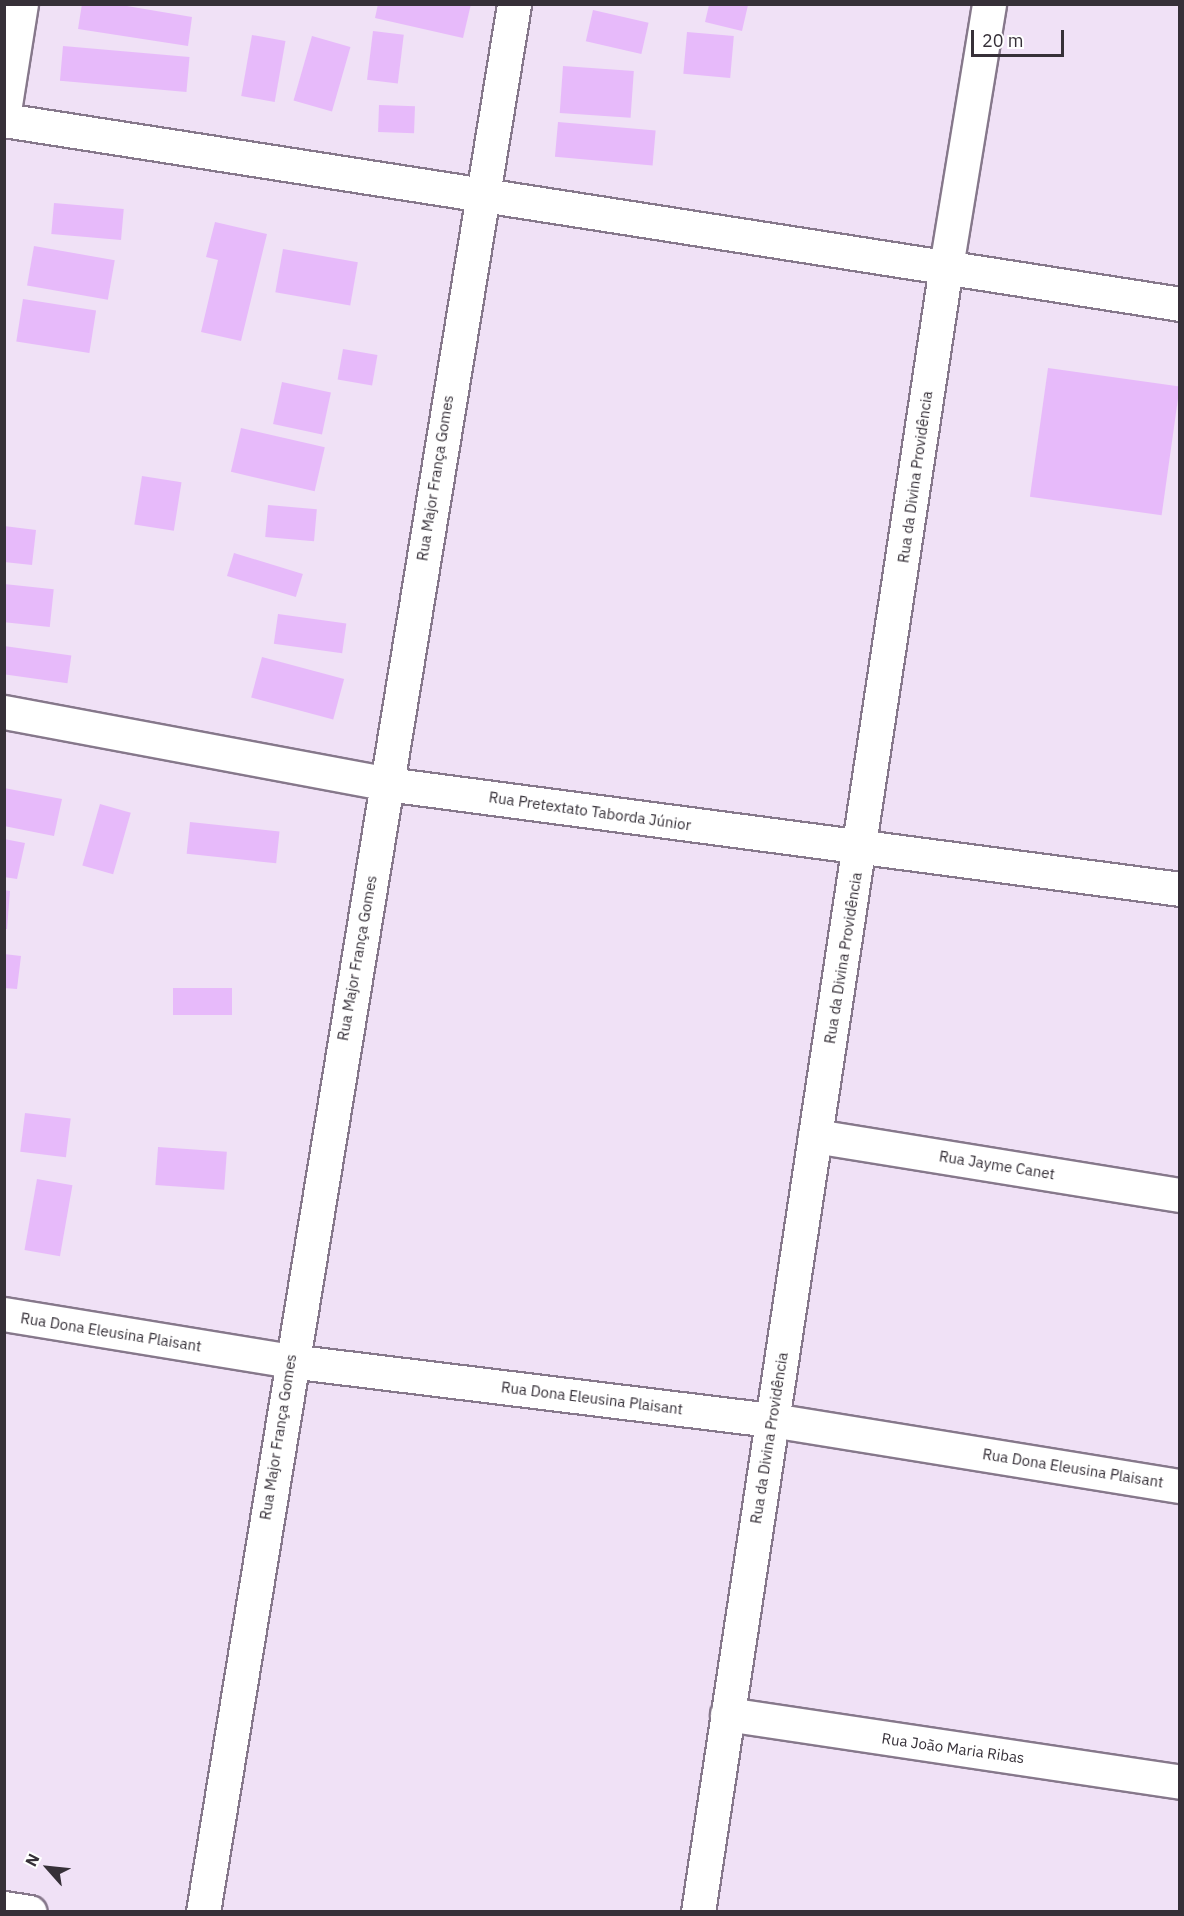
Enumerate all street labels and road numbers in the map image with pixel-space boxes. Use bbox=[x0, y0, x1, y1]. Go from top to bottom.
street label: Rua da Divina Providência bbox=[894, 390, 936, 564]
street label: Rua Major França Gomes bbox=[413, 394, 457, 562]
street label: Rua Pretextato Taborda Júnior bbox=[488, 788, 692, 834]
street label: Rua da Divina Providência bbox=[821, 871, 865, 1045]
street label: Rua Major França Gomes bbox=[334, 874, 380, 1042]
street label: Rua Jayme Canet bbox=[938, 1147, 1056, 1183]
street label: Rua Dona Eleusina Plaisant bbox=[19, 1309, 203, 1355]
street label: Rua da Divina Providência bbox=[747, 1351, 791, 1525]
street label: Rua Major França Gomes bbox=[256, 1353, 300, 1521]
street label: Rua Dona Eleusina Plaisant bbox=[500, 1378, 684, 1418]
street label: Rua Dona Eleusina Plaisant bbox=[981, 1445, 1165, 1491]
street label: Rua João Maria Ribas bbox=[880, 1729, 1026, 1767]

